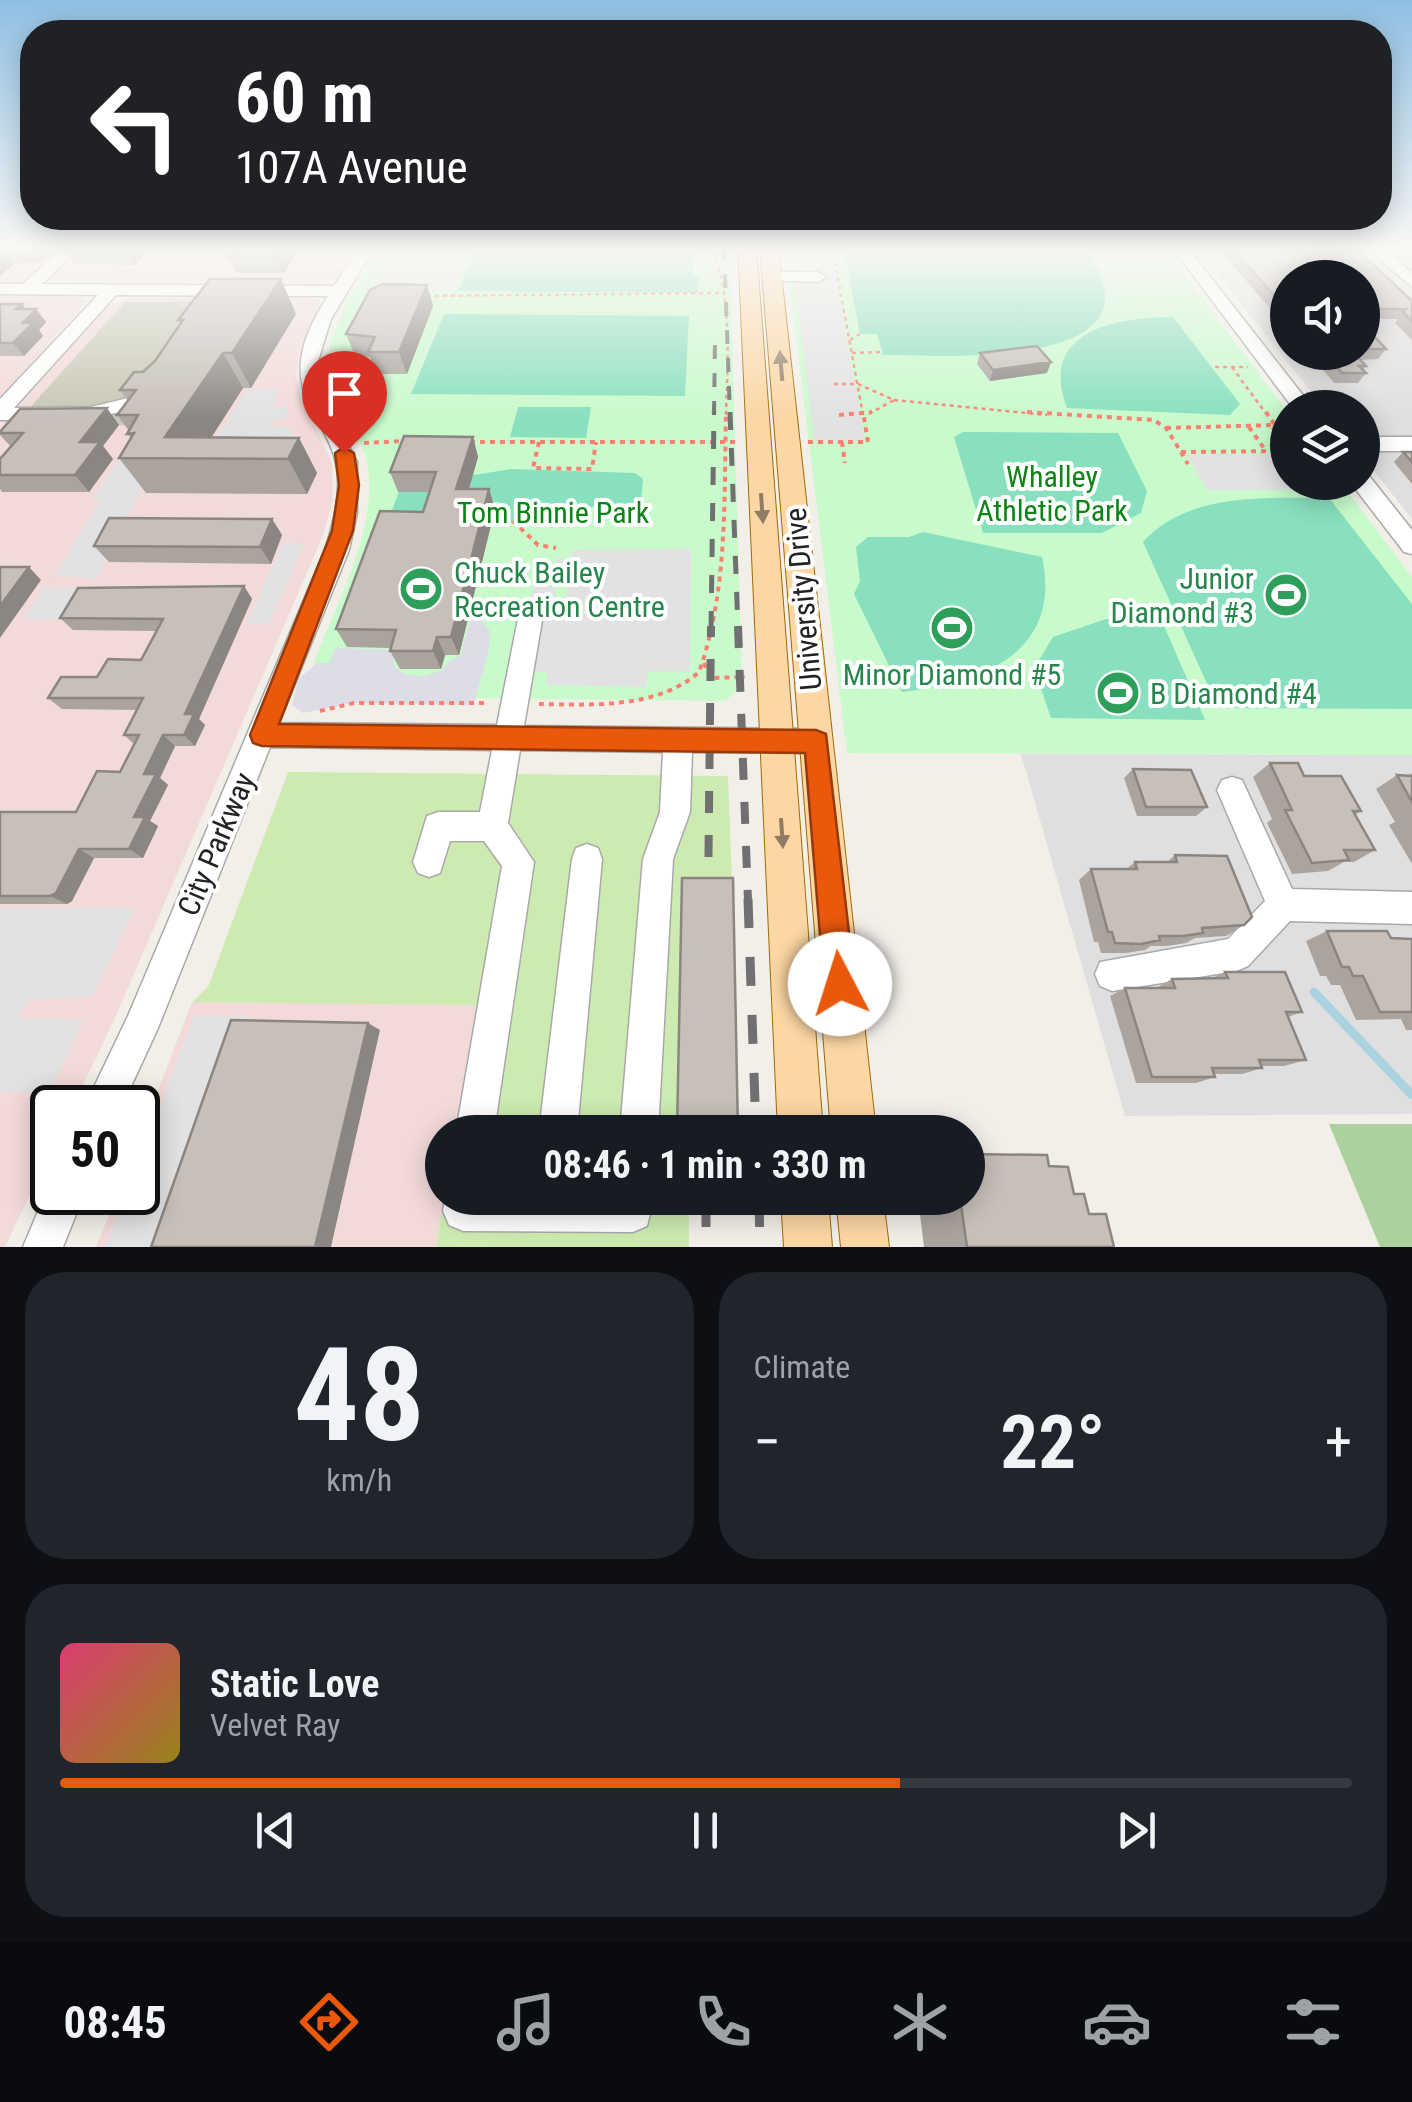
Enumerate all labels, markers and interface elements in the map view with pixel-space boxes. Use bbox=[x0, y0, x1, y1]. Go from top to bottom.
text: 60 m bbox=[235, 57, 374, 139]
icon: left bbox=[70, 60, 200, 190]
text: 107A Avenue bbox=[235, 141, 467, 194]
map controls bbox=[1270, 260, 1380, 500]
button: sound bbox=[1270, 260, 1380, 370]
one-way arrow bbox=[772, 349, 788, 381]
pin bbox=[302, 351, 387, 454]
icon: arrive bbox=[317, 366, 372, 421]
button: layers bbox=[1270, 390, 1380, 500]
park label: Whalley Athletic Park bbox=[976, 459, 1128, 528]
one-way arrow bbox=[755, 493, 771, 525]
park label: Tom Binnie Park bbox=[457, 495, 650, 530]
street label: University Drive bbox=[778, 506, 828, 692]
place label: Chuck Bailey Recreation Centre bbox=[454, 555, 665, 624]
place label: Junior Diamond #3 bbox=[1110, 561, 1254, 630]
sports icon: Chuck Bailey Recreation Centre bbox=[398, 566, 444, 612]
sports icon: Junior Diamond #3 bbox=[1263, 572, 1309, 618]
sports icon: Minor Diamond #5 bbox=[929, 605, 975, 651]
place label: Minor Diamond #5 bbox=[843, 657, 1061, 692]
sports icon: B Diamond #4 bbox=[1095, 670, 1141, 716]
place label: B Diamond #4 bbox=[1150, 676, 1317, 711]
street label: City Parkway bbox=[170, 767, 262, 921]
one-way arrow bbox=[774, 817, 790, 849]
position arrow bbox=[788, 932, 892, 1036]
speed limit sign: 50 bbox=[30, 1085, 160, 1215]
text: 08:46 · 1 min · 330 m bbox=[544, 1143, 866, 1187]
text: 48 bbox=[294, 1319, 425, 1472]
text: Climate bbox=[754, 1348, 850, 1386]
text: 22° bbox=[1000, 1398, 1105, 1486]
text: − bbox=[754, 1410, 781, 1474]
text: + bbox=[1325, 1410, 1352, 1474]
text: km/h bbox=[326, 1461, 392, 1499]
text: Static Love bbox=[210, 1662, 379, 1706]
text: Velvet Ray bbox=[210, 1706, 340, 1744]
icon: previous bbox=[248, 1803, 303, 1858]
icon: pause bbox=[678, 1803, 733, 1858]
icon: next bbox=[1109, 1803, 1164, 1858]
icon: directions bbox=[294, 1987, 364, 2057]
icon: music bbox=[491, 1987, 561, 2057]
icon: phone bbox=[688, 1987, 758, 2057]
icon: climate bbox=[885, 1987, 955, 2057]
icon: car bbox=[1082, 1987, 1152, 2057]
icon: filters bbox=[1278, 1987, 1348, 2057]
text: 08:45 bbox=[63, 1996, 167, 2049]

